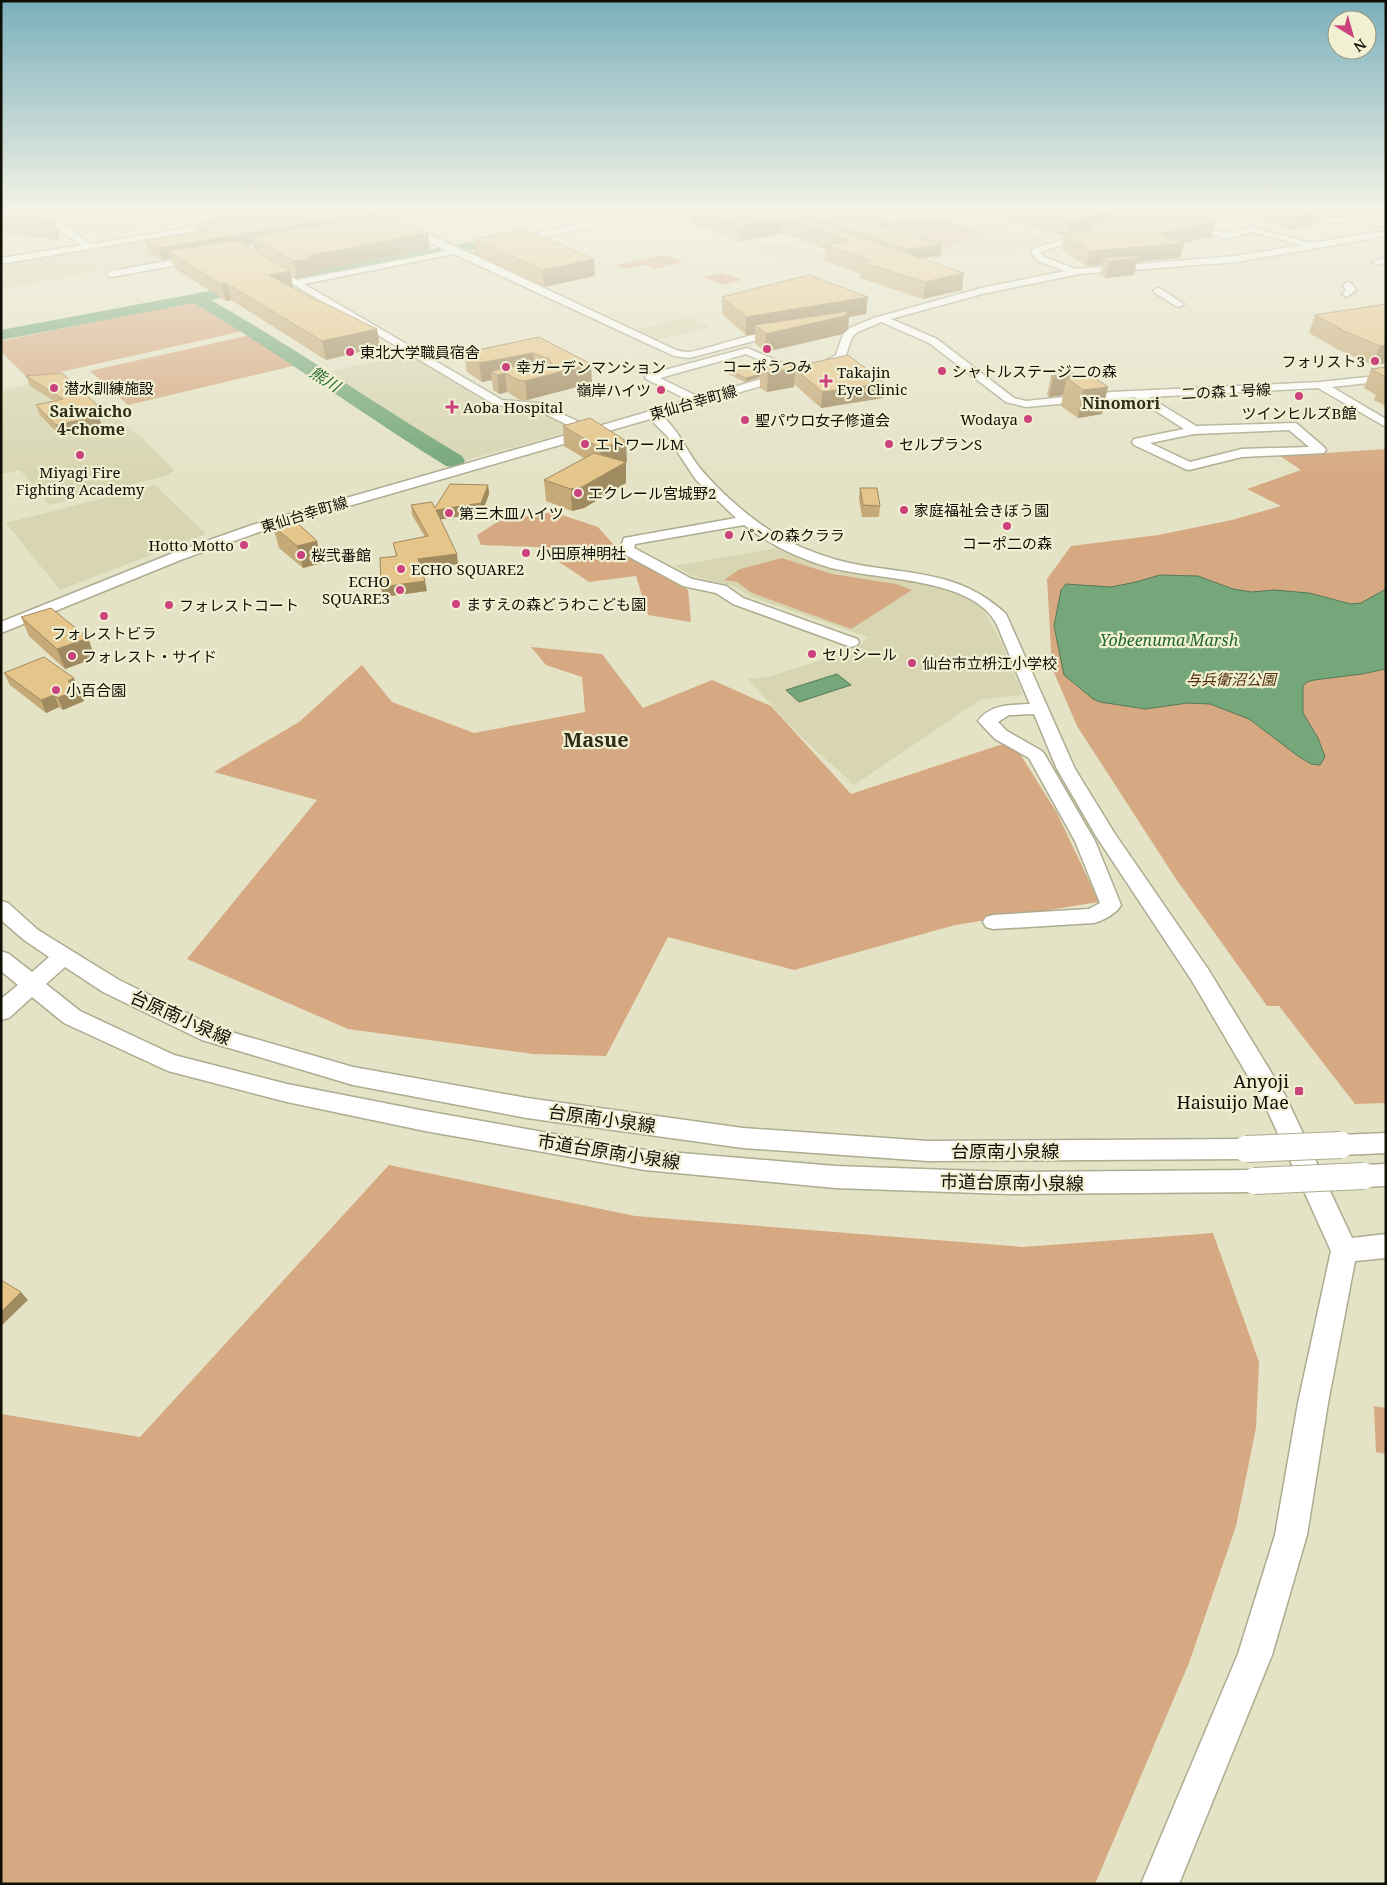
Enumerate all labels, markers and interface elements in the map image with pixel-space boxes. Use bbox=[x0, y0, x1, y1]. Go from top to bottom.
north arrow bbox=[1327, 10, 1377, 60]
text: N bbox=[1350, 35, 1370, 57]
place label: 東北大学職員宿舎 bbox=[360, 342, 480, 362]
marker: コーポうつみ bbox=[761, 343, 773, 355]
marker: 東北大学職員宿舎 bbox=[344, 346, 356, 358]
place label: フォリスト3 bbox=[1282, 351, 1365, 371]
marker: フォリスト3 bbox=[1369, 355, 1381, 367]
place label: コーポうつみ bbox=[722, 356, 812, 376]
place label: 幸ガーデンマンション bbox=[516, 357, 666, 377]
water label: 熊川 bbox=[306, 361, 346, 398]
marker: 幸ガーデンマンション bbox=[500, 361, 512, 373]
place label: シャトルステージ二の森 bbox=[952, 361, 1117, 381]
place label: Takajin Eye Clinic bbox=[837, 362, 907, 399]
marker: シャトルステージ二の森 bbox=[936, 365, 948, 377]
marker: Takajin Eye Clinic bbox=[819, 374, 833, 388]
place label: 潜水訓練施設 bbox=[64, 378, 154, 398]
street label: 二の森１号線 bbox=[1181, 379, 1271, 403]
place label: 嶺岸ハイツ bbox=[576, 380, 651, 400]
street label: 東仙台幸町線 bbox=[647, 380, 739, 424]
marker: 潜水訓練施設 bbox=[48, 382, 60, 394]
marker: 嶺岸ハイツ bbox=[655, 384, 667, 396]
marker: ツインヒルズB館 bbox=[1293, 390, 1305, 402]
district label: Ninomori bbox=[1082, 392, 1161, 414]
place label: Aoba Hospital bbox=[463, 397, 564, 417]
district label: Saiwaicho 4-chome bbox=[50, 400, 132, 440]
marker: Aoba Hospital bbox=[445, 400, 459, 414]
place label: ツインヒルズB館 bbox=[1242, 403, 1356, 423]
place label: Wodaya bbox=[960, 409, 1018, 429]
place label: 聖パウロ女子修道会 bbox=[755, 410, 890, 430]
marker: Wodaya bbox=[1022, 413, 1034, 425]
marker: 聖パウロ女子修道会 bbox=[739, 414, 751, 426]
place label: エトワールM bbox=[595, 434, 684, 454]
place label: セルプランS bbox=[899, 434, 982, 454]
marker: エトワールM bbox=[579, 438, 591, 450]
marker: セルプランS bbox=[883, 438, 895, 450]
marker: Miyagi Fire Fighting Academy bbox=[74, 449, 86, 461]
place label: Miyagi Fire Fighting Academy bbox=[16, 462, 145, 499]
place label: エクレール宮城野2 bbox=[588, 483, 716, 503]
marker: エクレール宮城野2 bbox=[572, 487, 584, 499]
street label: 東仙台幸町線 bbox=[258, 491, 350, 537]
place label: 家庭福祉会きぼう園 bbox=[914, 500, 1049, 520]
place label: 第三木皿ハイツ bbox=[459, 503, 564, 523]
marker: 家庭福祉会きぼう園 bbox=[898, 504, 910, 516]
marker: 第三木皿ハイツ bbox=[443, 507, 455, 519]
marker: コーポ二の森 bbox=[1001, 520, 1013, 532]
place label: パンの森クララ bbox=[739, 525, 845, 545]
marker: パンの森クララ bbox=[723, 529, 735, 541]
place label: コーポ二の森 bbox=[962, 533, 1052, 553]
place label: Hotto Motto bbox=[148, 535, 234, 555]
marker: Hotto Motto bbox=[238, 539, 250, 551]
place label: 小田原神明社 bbox=[536, 543, 626, 563]
place label: 桜弐番館 bbox=[311, 545, 371, 565]
marker: 小田原神明社 bbox=[520, 547, 532, 559]
marker: 桜弐番館 bbox=[295, 549, 307, 561]
place label: ECHO SQUARE2 bbox=[411, 559, 524, 579]
marker: ECHO SQUARE2 bbox=[395, 563, 407, 575]
place label: ECHO SQUARE3 bbox=[322, 571, 390, 608]
marker: ECHO SQUARE3 bbox=[394, 584, 406, 596]
place label: ますえの森どうわこども園 bbox=[466, 594, 646, 614]
place label: フォレストコート bbox=[179, 595, 299, 615]
marker: ますえの森どうわこども園 bbox=[450, 598, 462, 610]
marker: フォレストコート bbox=[163, 599, 175, 611]
marker: フォレストビラ bbox=[98, 610, 110, 622]
place label: フォレストビラ bbox=[51, 623, 157, 643]
water label: Yobeenuma Marsh bbox=[1100, 629, 1239, 651]
place label: セリシール bbox=[822, 644, 897, 664]
place label: フォレスト・サイド bbox=[82, 646, 217, 666]
marker: セリシール bbox=[806, 648, 818, 660]
marker: フォレスト・サイド bbox=[66, 650, 78, 662]
place label: 仙台市立枡江小学校 bbox=[922, 653, 1057, 673]
marker: 仙台市立枡江小学校 bbox=[906, 657, 918, 669]
park label: 与兵衛沼公園 bbox=[1186, 669, 1278, 689]
place label: 小百合園 bbox=[66, 680, 126, 700]
marker: 小百合園 bbox=[50, 684, 62, 696]
district label: Masue bbox=[563, 726, 629, 753]
street label: 台原南小泉線 bbox=[127, 984, 235, 1050]
place label: Anyoji Haisuijo Mae bbox=[1176, 1069, 1289, 1114]
marker: Anyoji Haisuijo Mae bbox=[1293, 1085, 1305, 1097]
street label: 台原南小泉線 bbox=[547, 1099, 657, 1137]
street label: 市道台原南小泉線 bbox=[536, 1128, 682, 1174]
street label: 台原南小泉線 bbox=[951, 1139, 1059, 1163]
street label: 市道台原南小泉線 bbox=[940, 1169, 1084, 1195]

